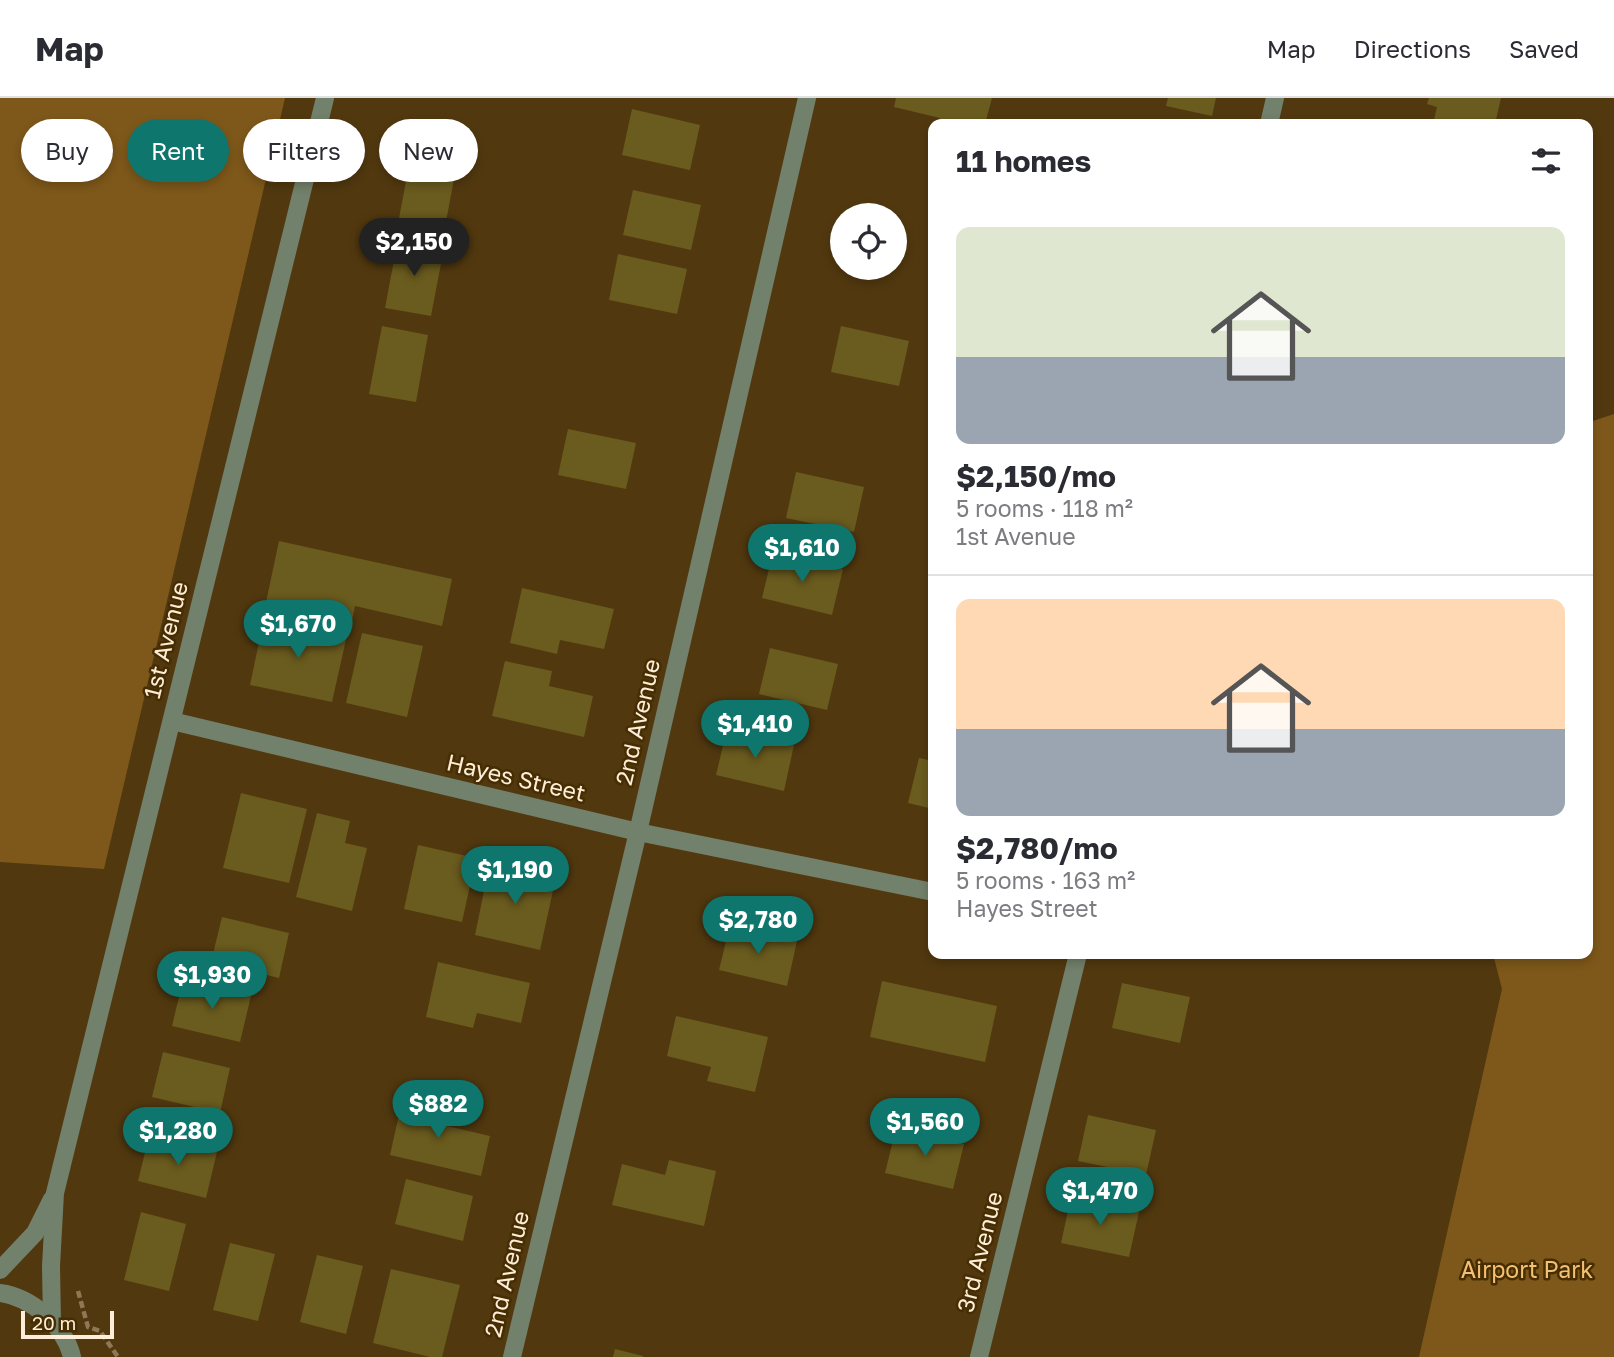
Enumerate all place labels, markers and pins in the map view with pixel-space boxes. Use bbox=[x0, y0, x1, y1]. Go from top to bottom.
pin: $2,150 bbox=[357, 218, 471, 278]
pin: $1,610 bbox=[745, 524, 859, 584]
pin: $1,670 bbox=[241, 601, 355, 660]
pin: $1,410 bbox=[698, 700, 812, 760]
pin: $1,190 bbox=[458, 846, 572, 906]
pin: $2,780 bbox=[701, 896, 815, 956]
pin: $1,930 bbox=[155, 951, 269, 1011]
pin: $882 bbox=[397, 1080, 479, 1140]
pin: $1,560 bbox=[868, 1098, 982, 1158]
pin: $1,280 bbox=[121, 1108, 235, 1167]
pin: $1,470 bbox=[1043, 1168, 1157, 1227]

